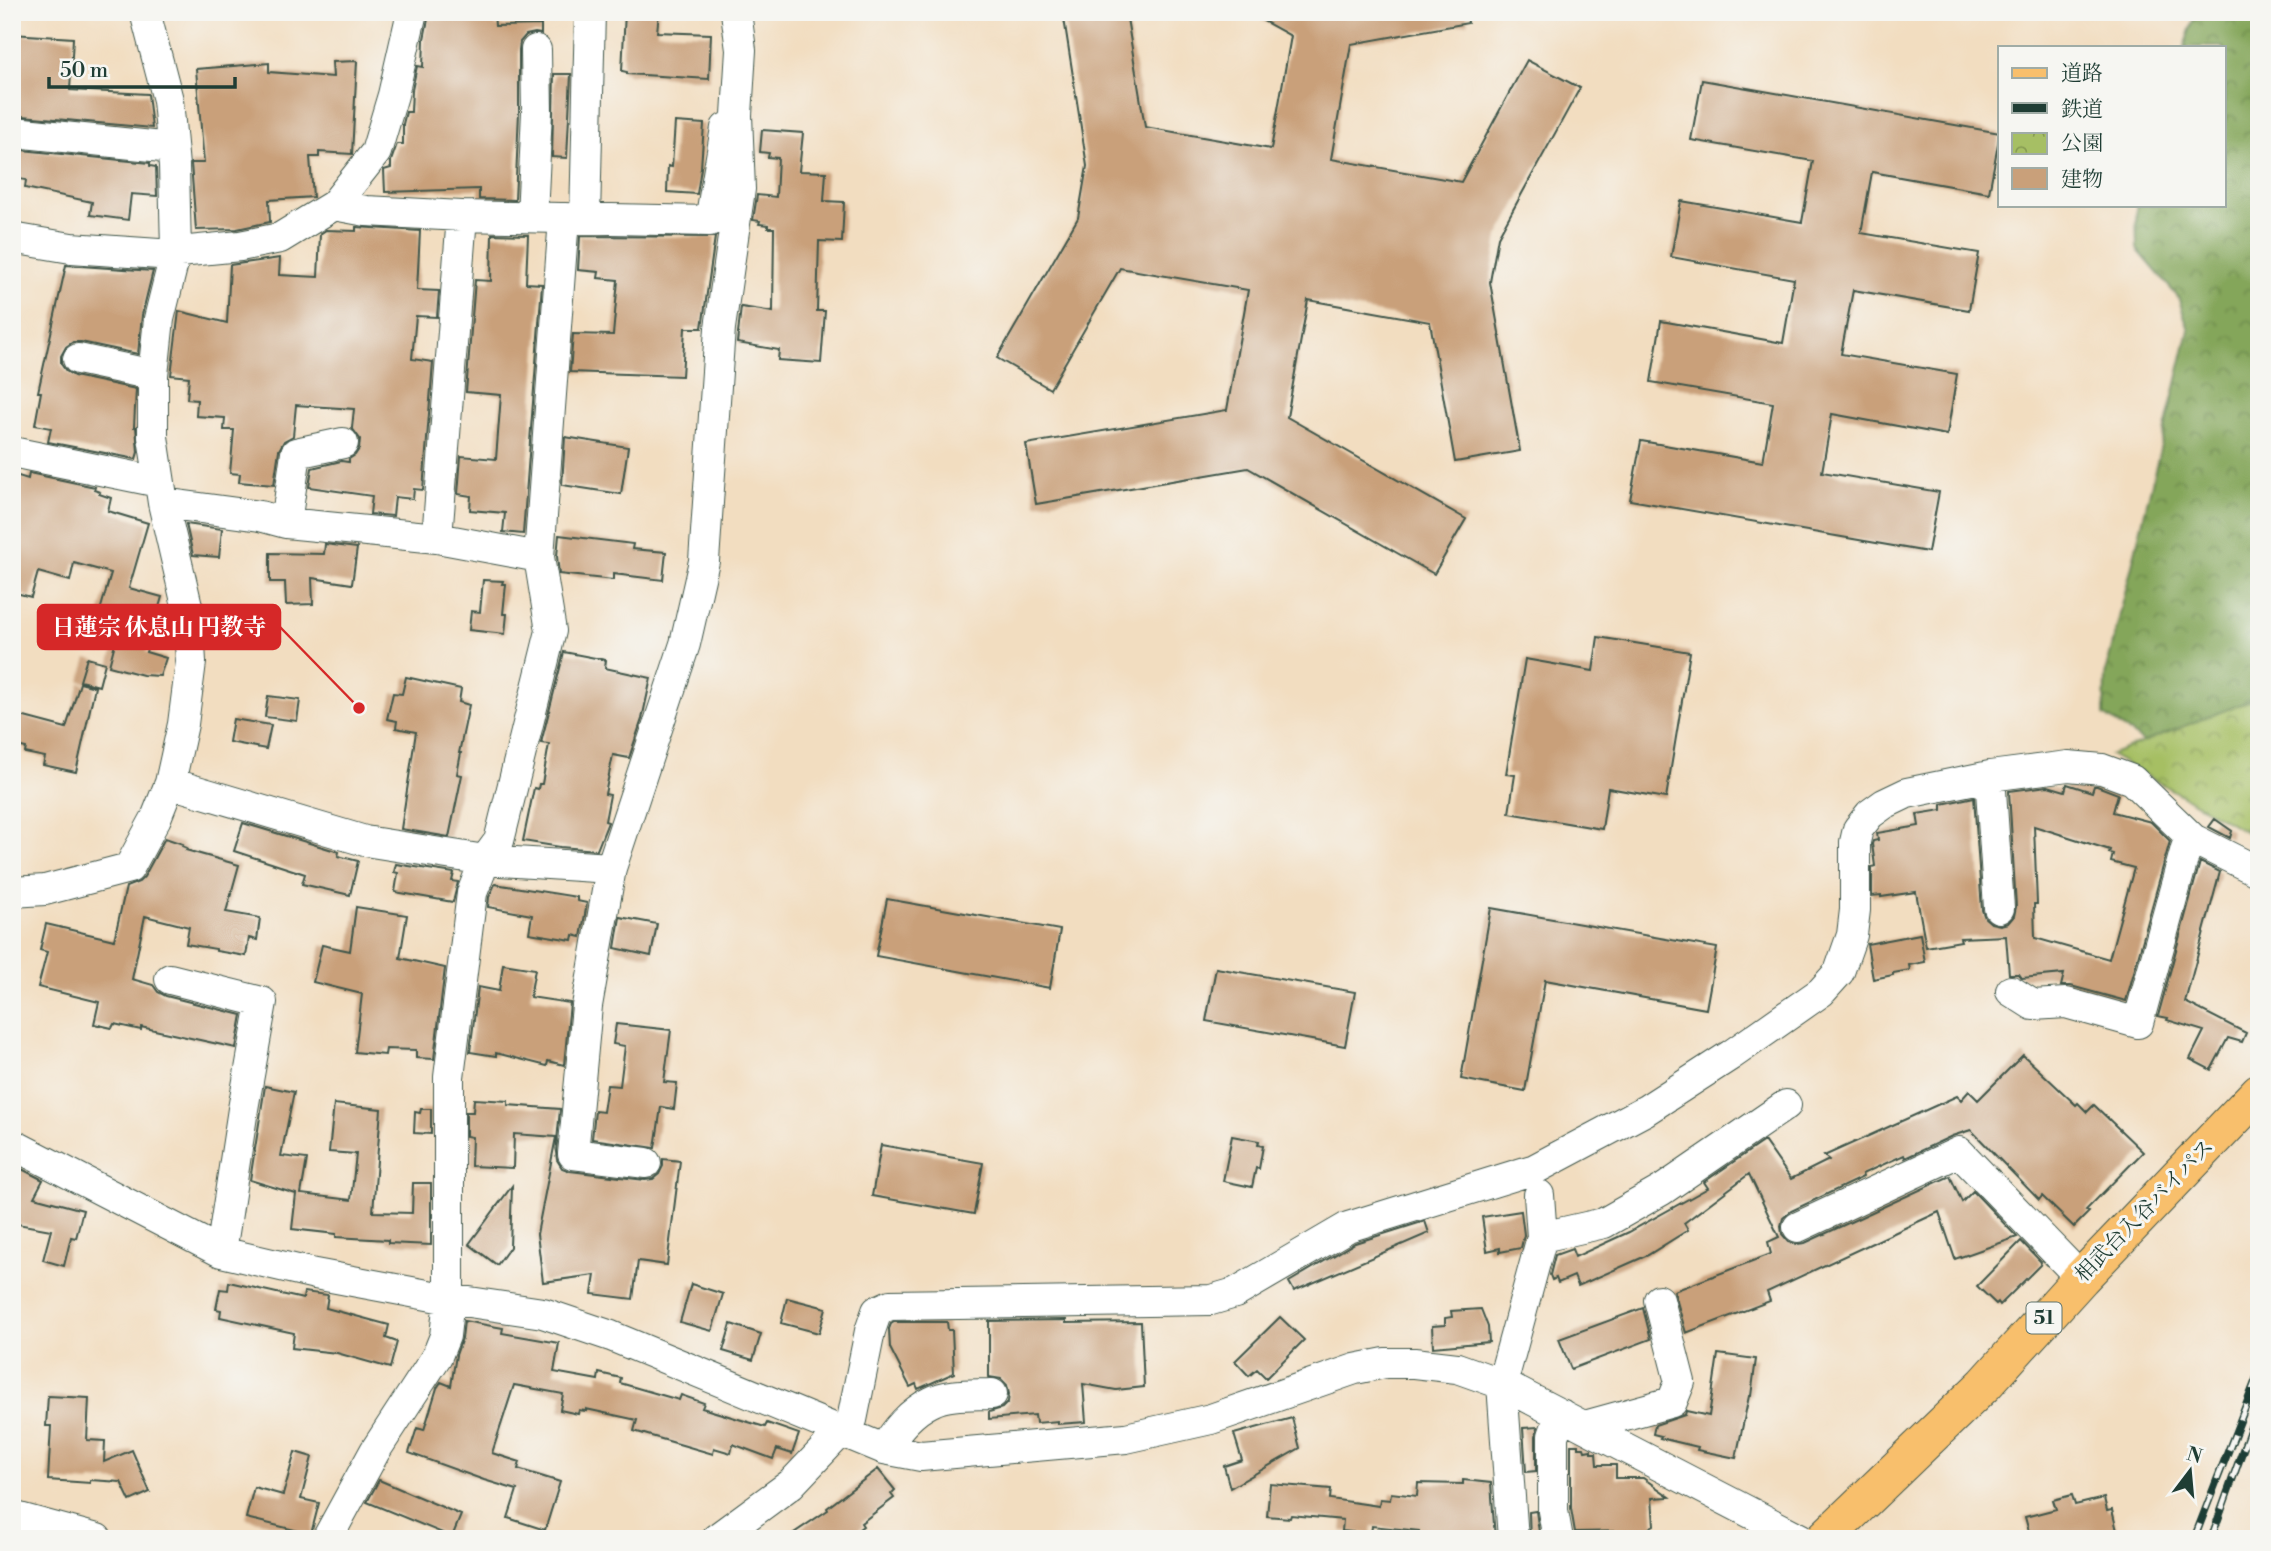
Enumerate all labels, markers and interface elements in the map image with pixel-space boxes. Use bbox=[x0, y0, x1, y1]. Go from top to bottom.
scale bar bbox=[49, 46, 234, 90]
legend bbox=[1998, 46, 2226, 206]
text: 50 m bbox=[60, 58, 108, 84]
text: 道路 bbox=[2061, 61, 2103, 87]
text: 鉄道 bbox=[2061, 97, 2103, 123]
text: 公園 bbox=[2061, 131, 2103, 157]
text: 建物 bbox=[2061, 167, 2103, 193]
callout: 日蓮宗 休息山 円教寺 bbox=[38, 605, 280, 649]
text: 日蓮宗 休息山 円教寺 bbox=[52, 614, 266, 642]
street label: 相武台入谷バイパス bbox=[2070, 1134, 2220, 1288]
road number: 51 bbox=[2026, 1302, 2062, 1334]
north arrow bbox=[2156, 1436, 2226, 1506]
text: N bbox=[2184, 1442, 2205, 1469]

